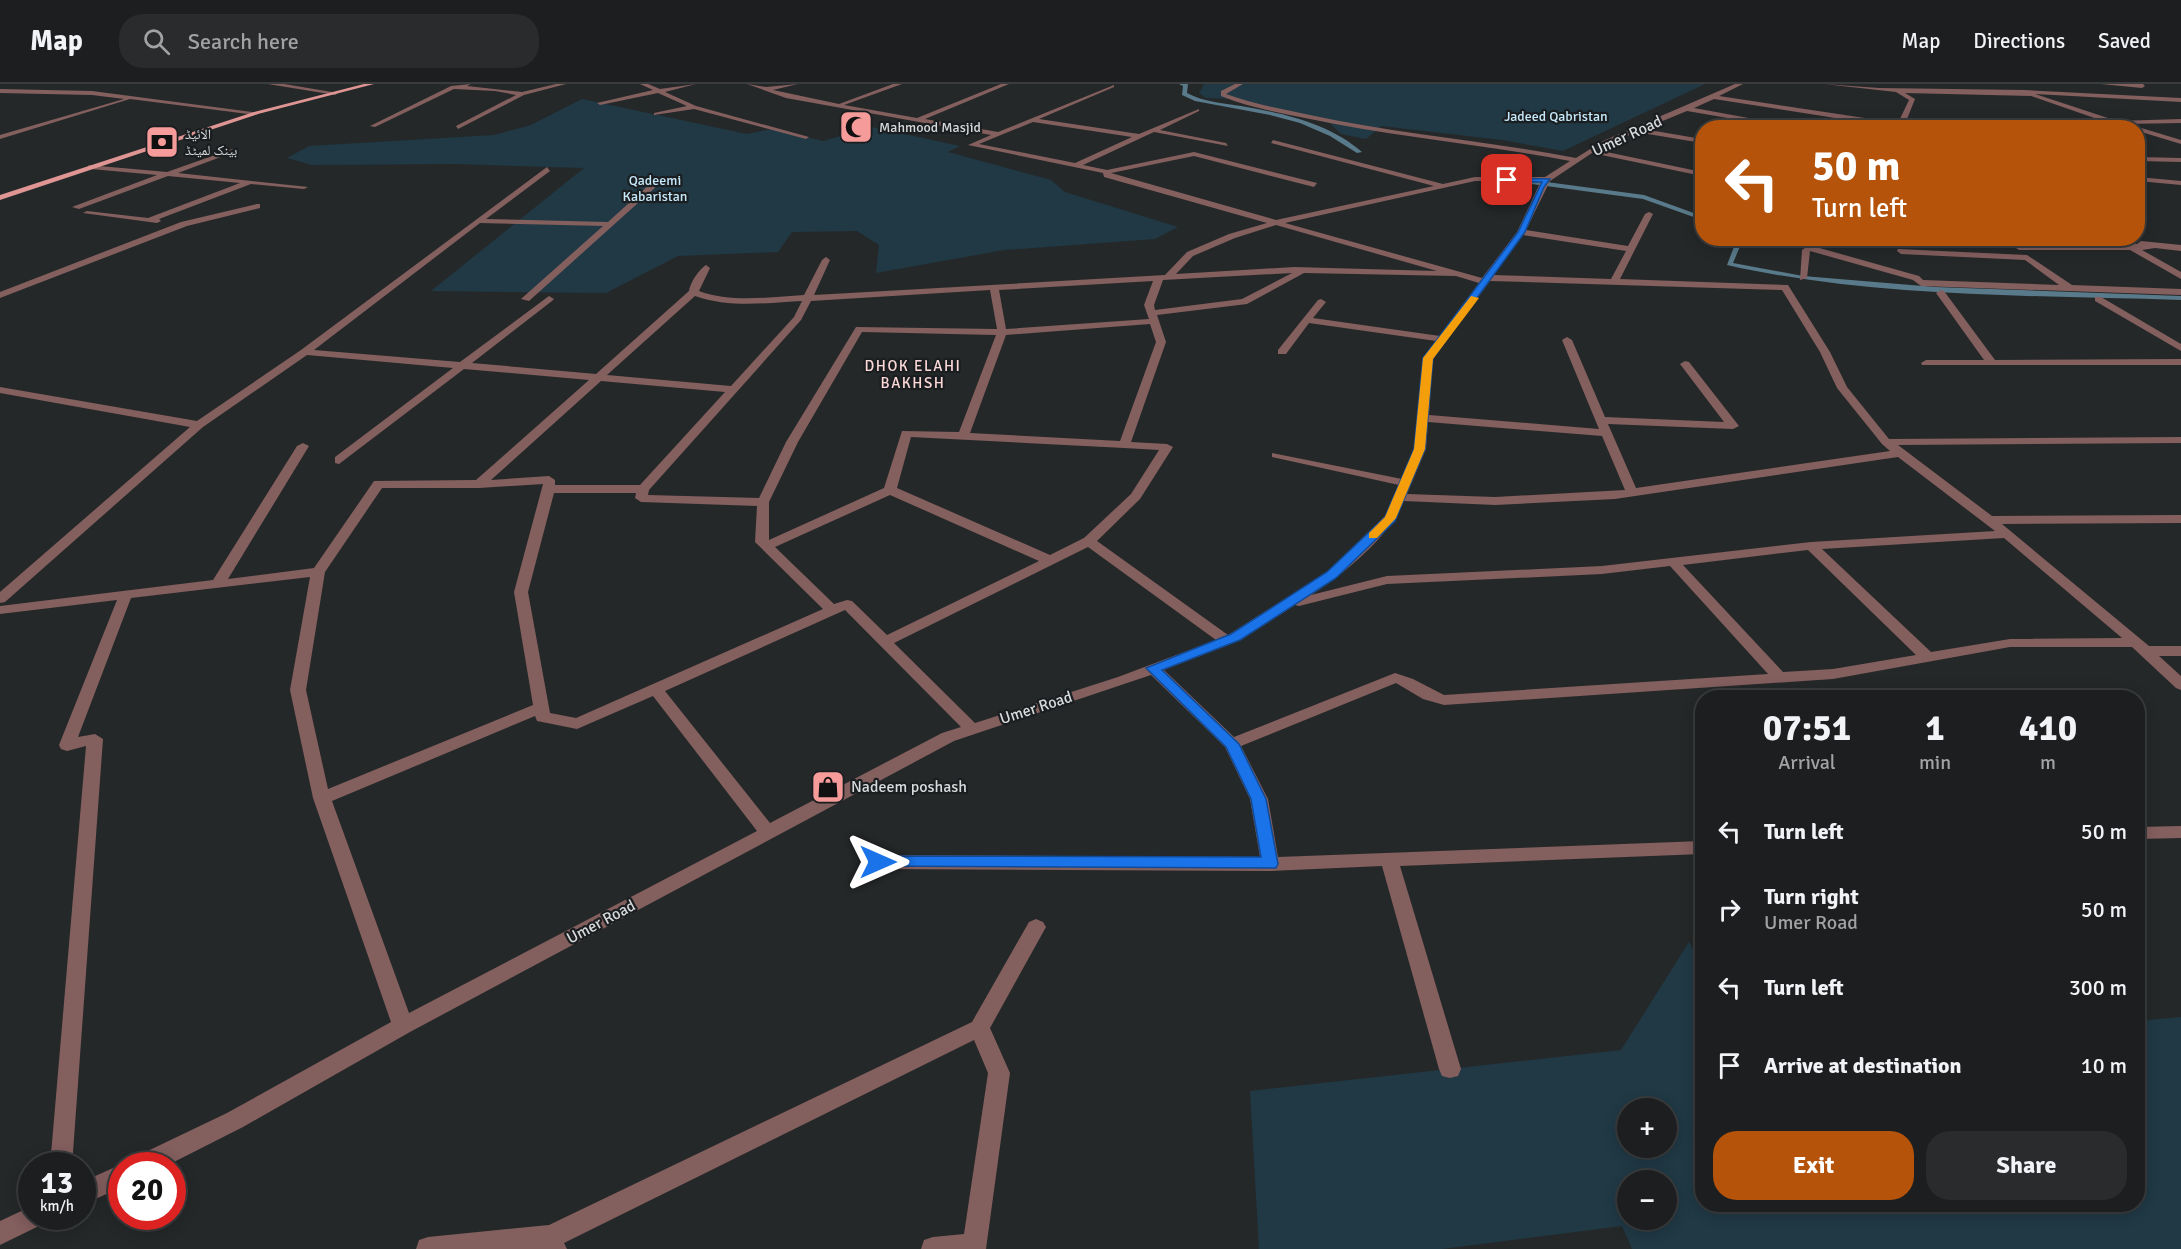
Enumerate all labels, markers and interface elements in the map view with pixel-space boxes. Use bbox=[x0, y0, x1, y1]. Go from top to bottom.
search box bbox=[119, 14, 539, 68]
text: Map bbox=[30, 24, 83, 58]
icon: search bbox=[140, 25, 173, 58]
text: Search here bbox=[188, 28, 299, 55]
text: Map bbox=[1902, 28, 1940, 54]
text: Directions bbox=[1973, 28, 2065, 54]
text: Saved bbox=[2098, 28, 2151, 54]
park label: Jadeed Qabristan bbox=[1504, 108, 1608, 125]
mosque icon: Mahmood Masjid bbox=[838, 109, 874, 145]
street label: Umer Road bbox=[1589, 111, 1665, 161]
place label: Mahmood Masjid bbox=[879, 119, 981, 136]
bank icon: الائیڈ بینک لمیٹڈ bbox=[144, 124, 180, 160]
place label: الائیڈ بینک لمیٹڈ bbox=[185, 126, 238, 159]
text: 50 m bbox=[1812, 141, 1901, 192]
icon: left bbox=[1713, 144, 1791, 222]
pin bbox=[1481, 154, 1532, 205]
icon: arrive bbox=[1490, 163, 1523, 196]
park label: Qadeemi Kabaristan bbox=[623, 172, 687, 205]
text: Turn left bbox=[1812, 192, 1907, 225]
district label: DHOK ELAHI BAKHSH bbox=[865, 357, 961, 392]
street label: Umer Road bbox=[997, 687, 1075, 729]
text: 07:51 bbox=[1763, 706, 1851, 751]
text: 1 bbox=[1925, 706, 1945, 751]
text: 410 bbox=[2019, 706, 2077, 751]
text: Arrival bbox=[1778, 750, 1836, 775]
text: min bbox=[1919, 750, 1951, 775]
text: m bbox=[2040, 750, 2056, 775]
shop icon: Nadeem poshash bbox=[810, 769, 846, 805]
place label: Nadeem poshash bbox=[851, 777, 967, 797]
icon: left bbox=[1713, 815, 1746, 848]
text: Turn left bbox=[1764, 818, 1844, 845]
text: 50 m bbox=[2081, 818, 2127, 845]
position arrow bbox=[846, 830, 910, 894]
text: Turn right bbox=[1764, 883, 1859, 910]
icon: right bbox=[1713, 893, 1746, 926]
street label: Umer Road bbox=[563, 896, 639, 948]
text: 50 m bbox=[2081, 896, 2127, 923]
text: Umer Road bbox=[1764, 910, 1858, 935]
icon: left bbox=[1713, 971, 1746, 1004]
text: Turn left bbox=[1764, 974, 1844, 1001]
text: 300 m bbox=[2069, 974, 2127, 1001]
icon: arrive bbox=[1713, 1049, 1746, 1082]
text: Arrive at destination bbox=[1764, 1052, 1961, 1079]
text: 10 m bbox=[2081, 1052, 2127, 1079]
map controls bbox=[1617, 1098, 1677, 1230]
button: + bbox=[1617, 1098, 1677, 1158]
button: Exit bbox=[1713, 1131, 1914, 1200]
button: Share bbox=[1926, 1131, 2127, 1200]
speed limit sign: 20 bbox=[108, 1152, 186, 1230]
text: 13 bbox=[41, 1165, 73, 1202]
button: − bbox=[1617, 1170, 1677, 1230]
text: km/h bbox=[40, 1197, 74, 1215]

